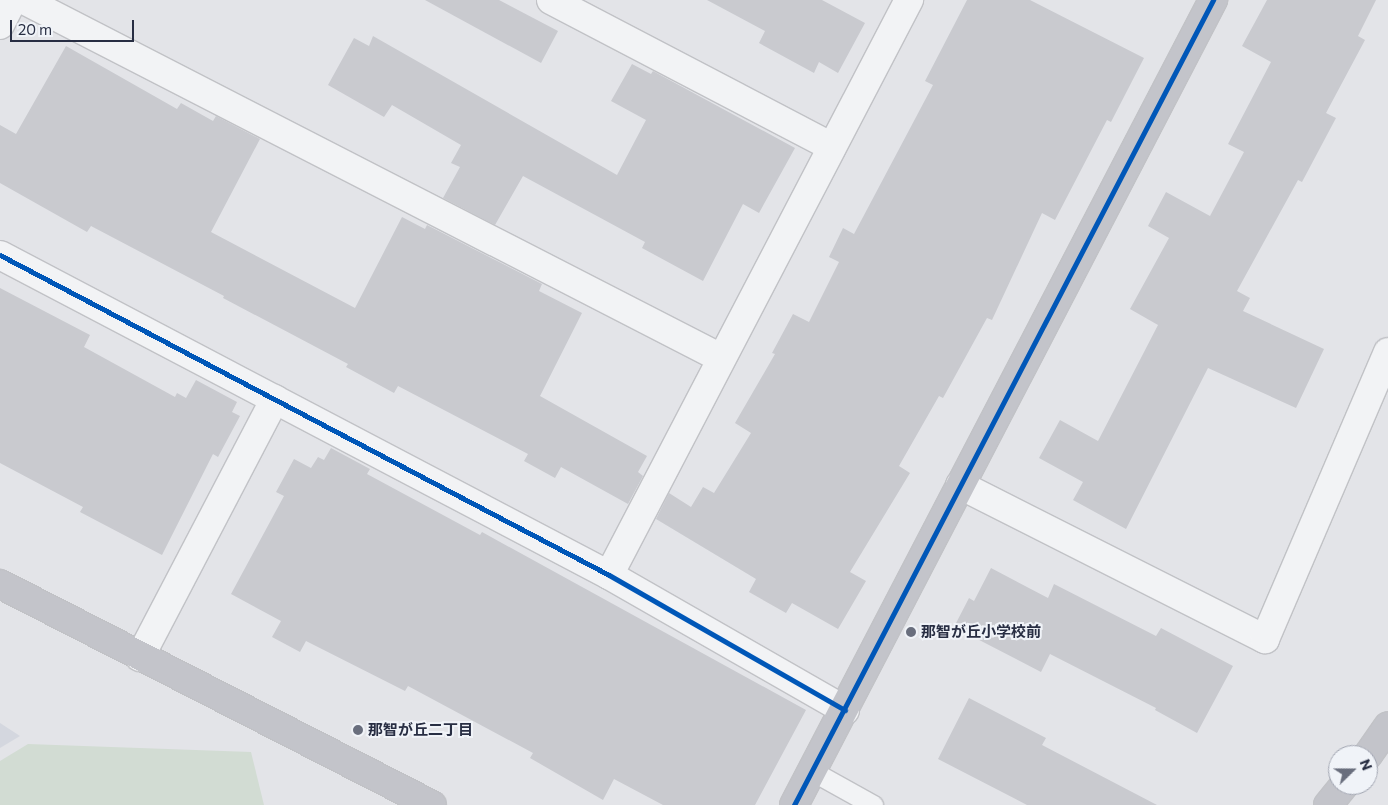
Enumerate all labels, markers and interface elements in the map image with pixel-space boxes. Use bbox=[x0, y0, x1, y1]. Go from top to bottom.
scale bar bbox=[12, 10, 136, 42]
text: 20 m bbox=[18, 20, 52, 38]
place label: 那智が丘小学校前 bbox=[921, 623, 1041, 641]
marker: 那智が丘小学校前 bbox=[905, 626, 917, 638]
place label: 那智が丘二丁目 bbox=[368, 721, 473, 739]
marker: 那智が丘二丁目 bbox=[352, 724, 364, 736]
north arrow bbox=[1328, 745, 1378, 795]
text: N bbox=[1357, 757, 1376, 773]

